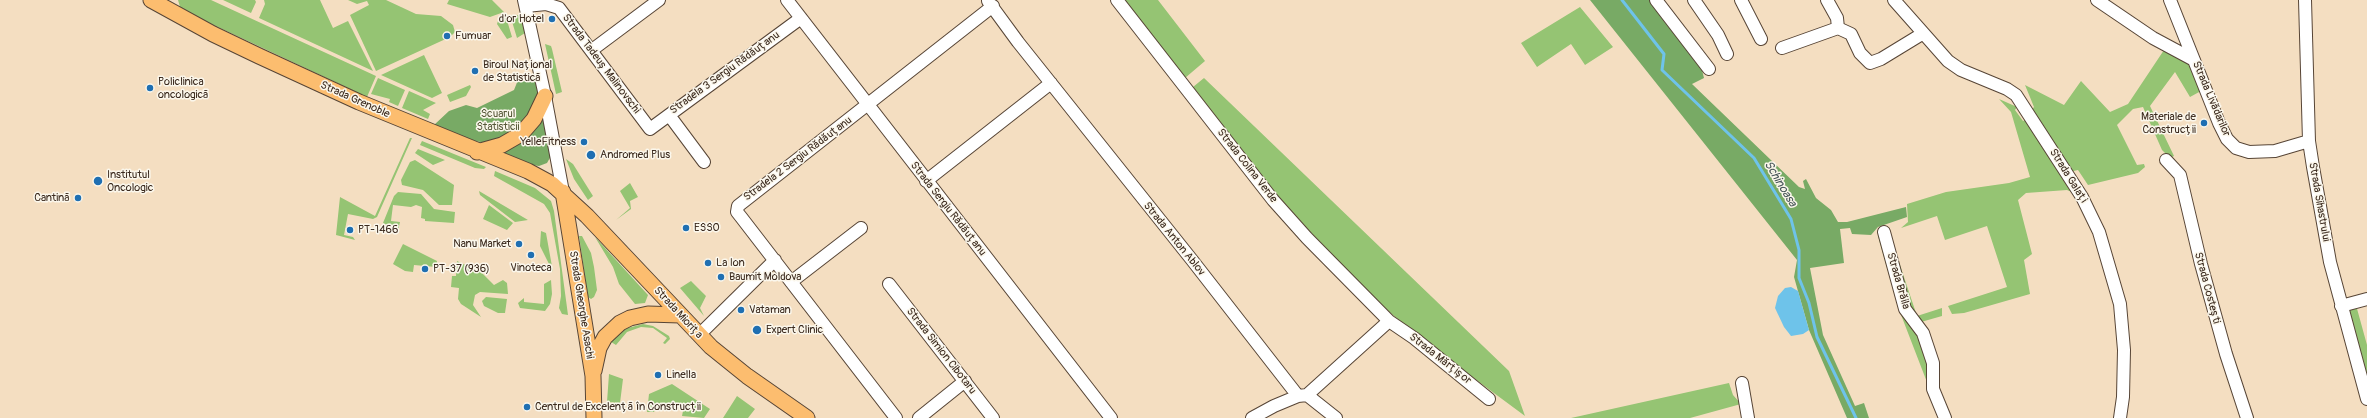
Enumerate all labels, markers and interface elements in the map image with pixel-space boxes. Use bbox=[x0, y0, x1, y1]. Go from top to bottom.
place label: d'or Hotel bbox=[499, 12, 544, 26]
street label: Strada Tadeuș Malinovschi bbox=[559, 12, 643, 116]
marker: d'or Hotel bbox=[547, 14, 557, 24]
place label: Fumuar bbox=[455, 29, 491, 43]
street label: Stradela 3 Sergiu Rădăuțanu bbox=[668, 29, 782, 117]
marker: Fumuar bbox=[442, 31, 452, 41]
place label: Biroul Național de Statistică bbox=[483, 58, 552, 84]
street label: Strada Livădarilor bbox=[2189, 59, 2233, 139]
marker: Biroul Național de Statistică bbox=[470, 66, 480, 76]
place label: Policlinica oncologică bbox=[158, 75, 209, 101]
street label: Strada Grenoble bbox=[318, 79, 392, 121]
marker: Policlinica oncologică bbox=[145, 83, 155, 93]
park label: Scuarul Statisticii bbox=[477, 107, 519, 133]
place label: Materiale de Construcții bbox=[2141, 110, 2196, 136]
street label: Stradela 2 Sergiu Rădăuțanu bbox=[741, 114, 855, 204]
marker: Materiale de Construcții bbox=[2199, 118, 2209, 128]
street label: Strada Colina Verde bbox=[1214, 126, 1280, 206]
place label: YelleFitness bbox=[520, 135, 576, 149]
marker: YelleFitness bbox=[579, 137, 589, 147]
street label: Strada Galați bbox=[2046, 146, 2090, 206]
place label: Andromed Plus bbox=[600, 148, 670, 162]
marker: Andromed Plus bbox=[585, 149, 597, 161]
water label: Schinoasa bbox=[1761, 158, 1799, 210]
street label: Strada Sergiu Rădăuțanu bbox=[907, 159, 989, 259]
street label: Strada Sihastrului bbox=[2306, 161, 2332, 243]
place label: Institutul Oncologic bbox=[107, 168, 153, 194]
marker: Institutul Oncologic bbox=[92, 175, 104, 187]
place label: Cantină bbox=[34, 191, 70, 205]
marker: Cantină bbox=[73, 193, 83, 203]
street label: Strada Anton Ablov bbox=[1140, 200, 1208, 278]
place label: ESSO bbox=[694, 221, 720, 235]
place label: PT-1466 bbox=[358, 223, 398, 237]
marker: ESSO bbox=[681, 223, 691, 233]
marker: PT-1466 bbox=[345, 225, 355, 235]
place label: Nanu Market bbox=[453, 237, 511, 251]
marker: Nanu Market bbox=[514, 239, 524, 249]
marker: Vinoteca bbox=[526, 250, 536, 260]
street label: Strada Gheorghe Asachi bbox=[566, 250, 596, 360]
street label: Strada Brăila bbox=[1884, 251, 1912, 311]
street label: Strada Costești bbox=[2191, 251, 2223, 325]
place label: La Ion bbox=[716, 256, 745, 270]
marker: La Ion bbox=[703, 258, 713, 268]
place label: Vinoteca bbox=[510, 261, 552, 275]
place label: PT-37 (936) bbox=[433, 262, 490, 276]
marker: PT-37 (936) bbox=[420, 264, 430, 274]
place label: Baumit Moldova bbox=[729, 270, 801, 284]
marker: Baumit Moldova bbox=[716, 272, 726, 282]
street label: Strada Miorița bbox=[651, 284, 705, 342]
place label: Vataman bbox=[749, 303, 791, 317]
marker: Vataman bbox=[736, 305, 746, 315]
street label: Strada Simion Cibotaru bbox=[903, 305, 979, 397]
place label: Expert Clinic bbox=[766, 323, 823, 337]
marker: Expert Clinic bbox=[751, 324, 763, 336]
street label: Strada Mărțișor bbox=[1406, 331, 1474, 387]
place label: Linella bbox=[666, 368, 696, 382]
marker: Linella bbox=[653, 370, 663, 380]
place label: Centrul de Excelență în Construcții bbox=[535, 400, 701, 414]
marker: Centrul de Excelență în Construcții bbox=[522, 402, 532, 412]

